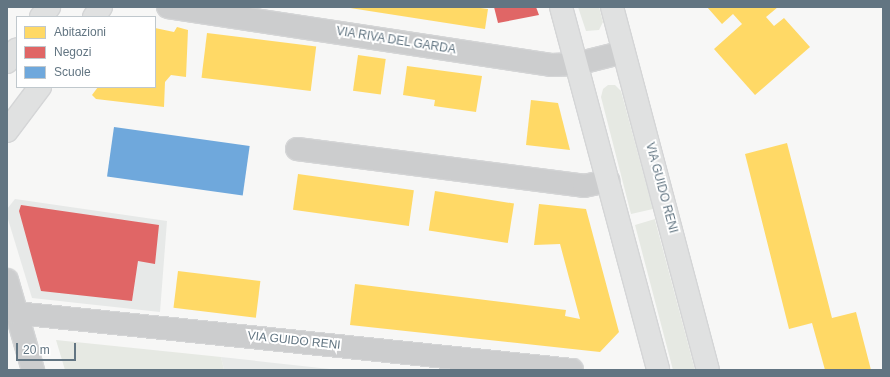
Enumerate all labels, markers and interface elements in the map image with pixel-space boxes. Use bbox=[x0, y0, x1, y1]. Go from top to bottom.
legend bbox=[16, 16, 156, 88]
street label: VIA RIVA DEL GARDA bbox=[334, 24, 458, 58]
text: Abitazioni bbox=[54, 25, 106, 39]
text: Negozi bbox=[54, 45, 91, 59]
text: Scuole bbox=[54, 65, 91, 79]
street label: VIA GUIDO RENI bbox=[642, 141, 680, 235]
street label: VIA GUIDO RENI bbox=[246, 329, 342, 353]
scale bar bbox=[18, 335, 78, 361]
text: 20 m bbox=[23, 343, 50, 357]

